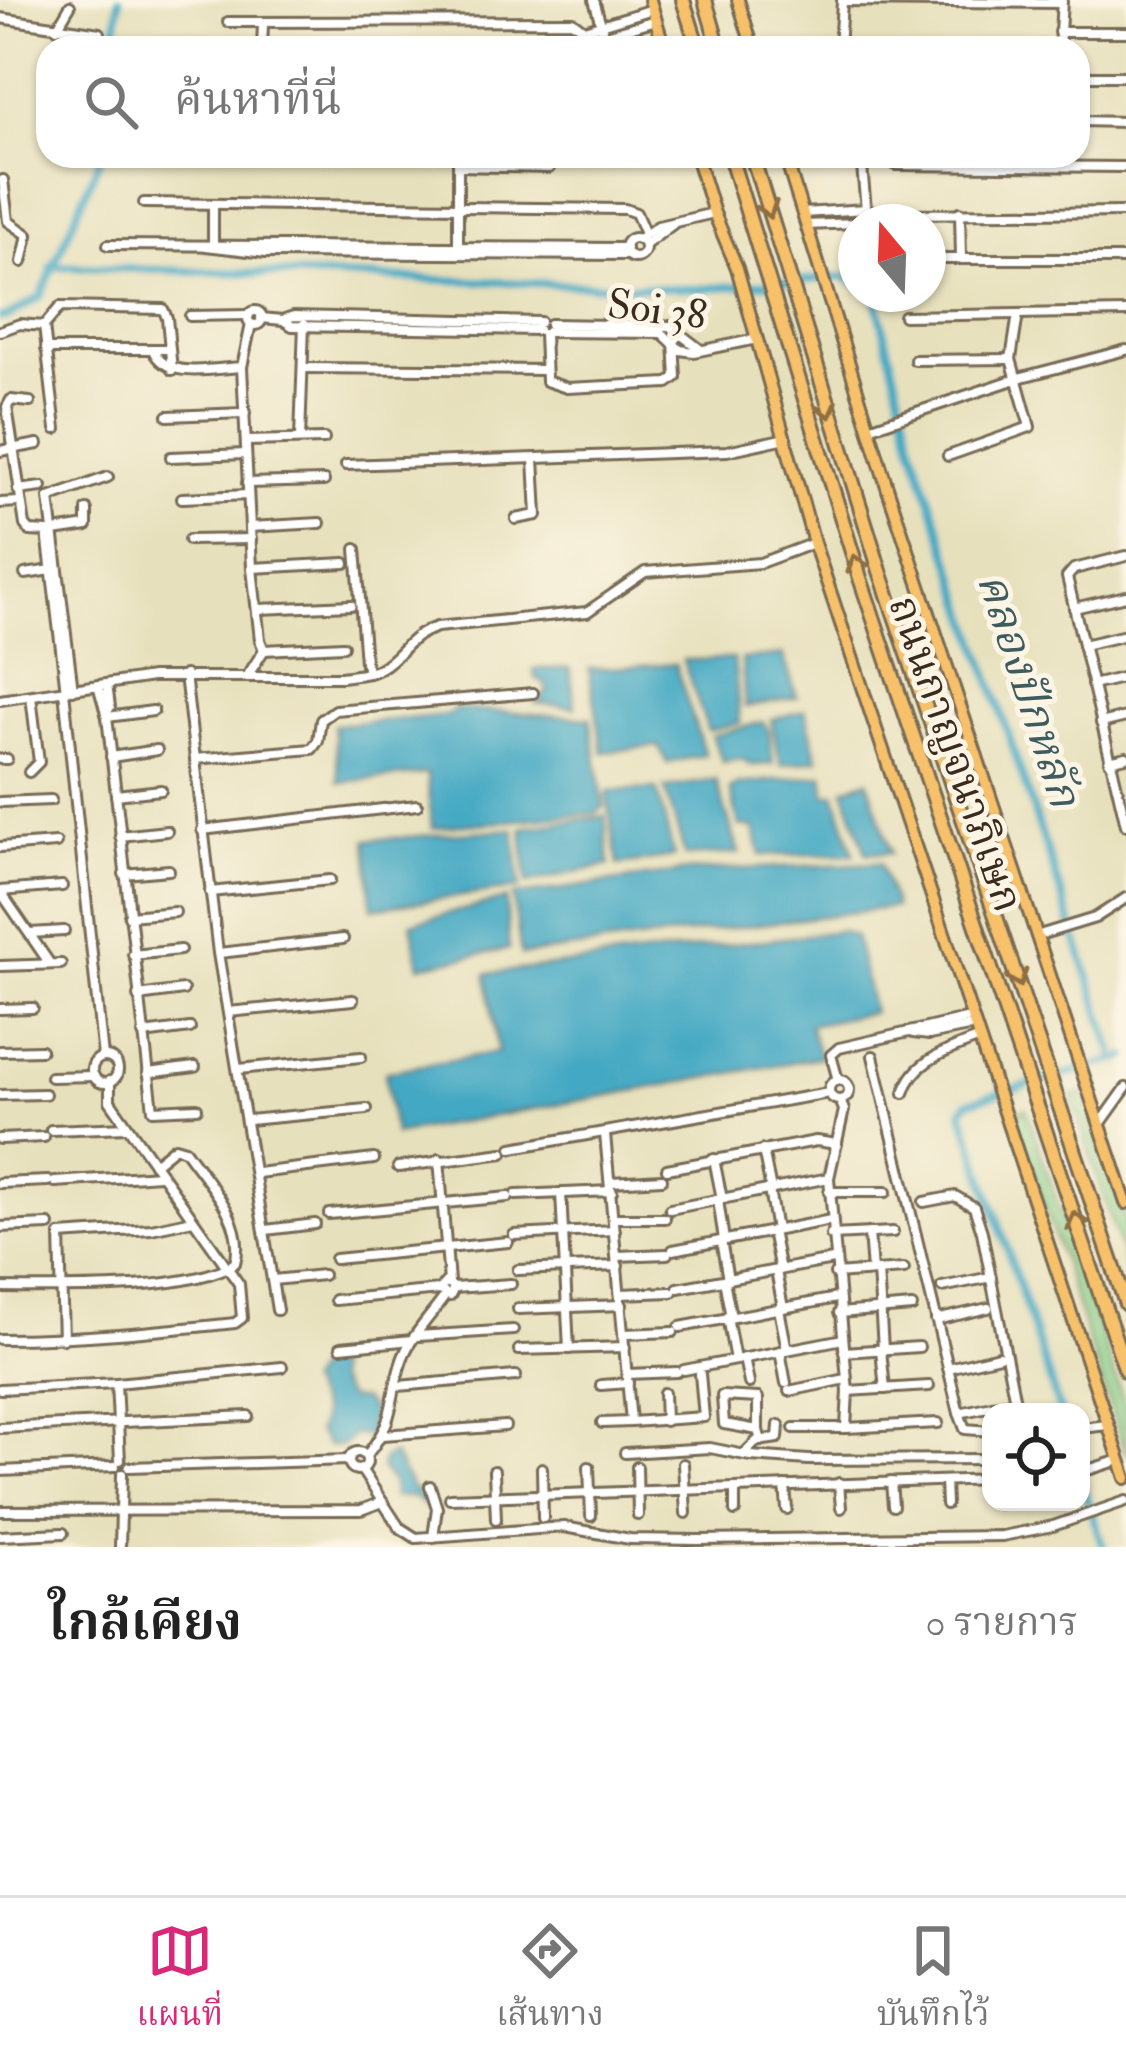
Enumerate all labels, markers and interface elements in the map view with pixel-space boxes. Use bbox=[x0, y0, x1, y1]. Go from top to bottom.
search box bbox=[36, 36, 1090, 168]
icon: search bbox=[78, 69, 144, 135]
text: ค้นหาที่นี่ bbox=[174, 72, 342, 128]
one-way arrow bbox=[754, 199, 779, 220]
north arrow bbox=[838, 204, 946, 312]
street label: Soi 38 bbox=[605, 278, 709, 342]
one-way arrow bbox=[814, 399, 839, 420]
one-way arrow bbox=[845, 553, 870, 574]
water label: คลองปักหลัก bbox=[964, 566, 1093, 816]
street label: ถนนกาญจนาภิเษก bbox=[877, 589, 1033, 919]
one-way arrow bbox=[1004, 967, 1028, 988]
one-way arrow bbox=[1066, 1210, 1091, 1231]
map controls bbox=[982, 1403, 1090, 1511]
button: locate bbox=[982, 1403, 1090, 1511]
text: ใกล้เคียง bbox=[48, 1591, 242, 1655]
text: 0 รายการ bbox=[926, 1598, 1078, 1647]
tab: แผนที่ bbox=[137, 1918, 223, 2043]
tab: เส้นทาง bbox=[496, 1918, 604, 2043]
tab: บันทึกไว้ bbox=[877, 1918, 989, 2043]

